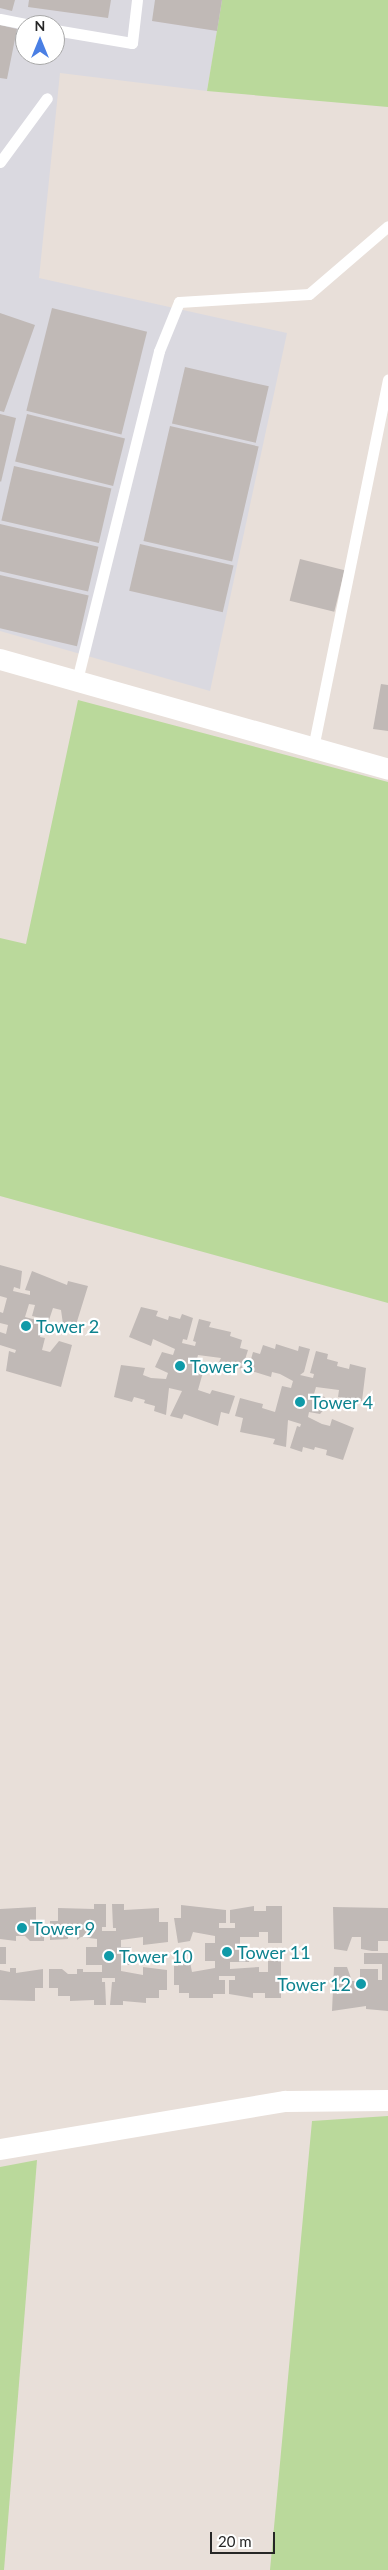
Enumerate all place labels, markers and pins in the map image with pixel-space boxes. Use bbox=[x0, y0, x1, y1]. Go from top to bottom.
place label: Tower 2 bbox=[36, 1315, 100, 1337]
marker: Tower 2 bbox=[20, 1320, 32, 1332]
place label: Tower 3 bbox=[190, 1355, 254, 1377]
marker: Tower 3 bbox=[174, 1360, 186, 1372]
place label: Tower 4 bbox=[310, 1391, 374, 1413]
marker: Tower 4 bbox=[294, 1396, 306, 1408]
place label: Tower 9 bbox=[32, 1917, 96, 1939]
marker: Tower 9 bbox=[16, 1922, 28, 1934]
place label: Tower 11 bbox=[237, 1941, 311, 1963]
place label: Tower 10 bbox=[119, 1945, 193, 1967]
marker: Tower 11 bbox=[221, 1946, 233, 1958]
marker: Tower 10 bbox=[103, 1950, 115, 1962]
place label: Tower 12 bbox=[277, 1973, 351, 1995]
marker: Tower 12 bbox=[355, 1978, 367, 1990]

